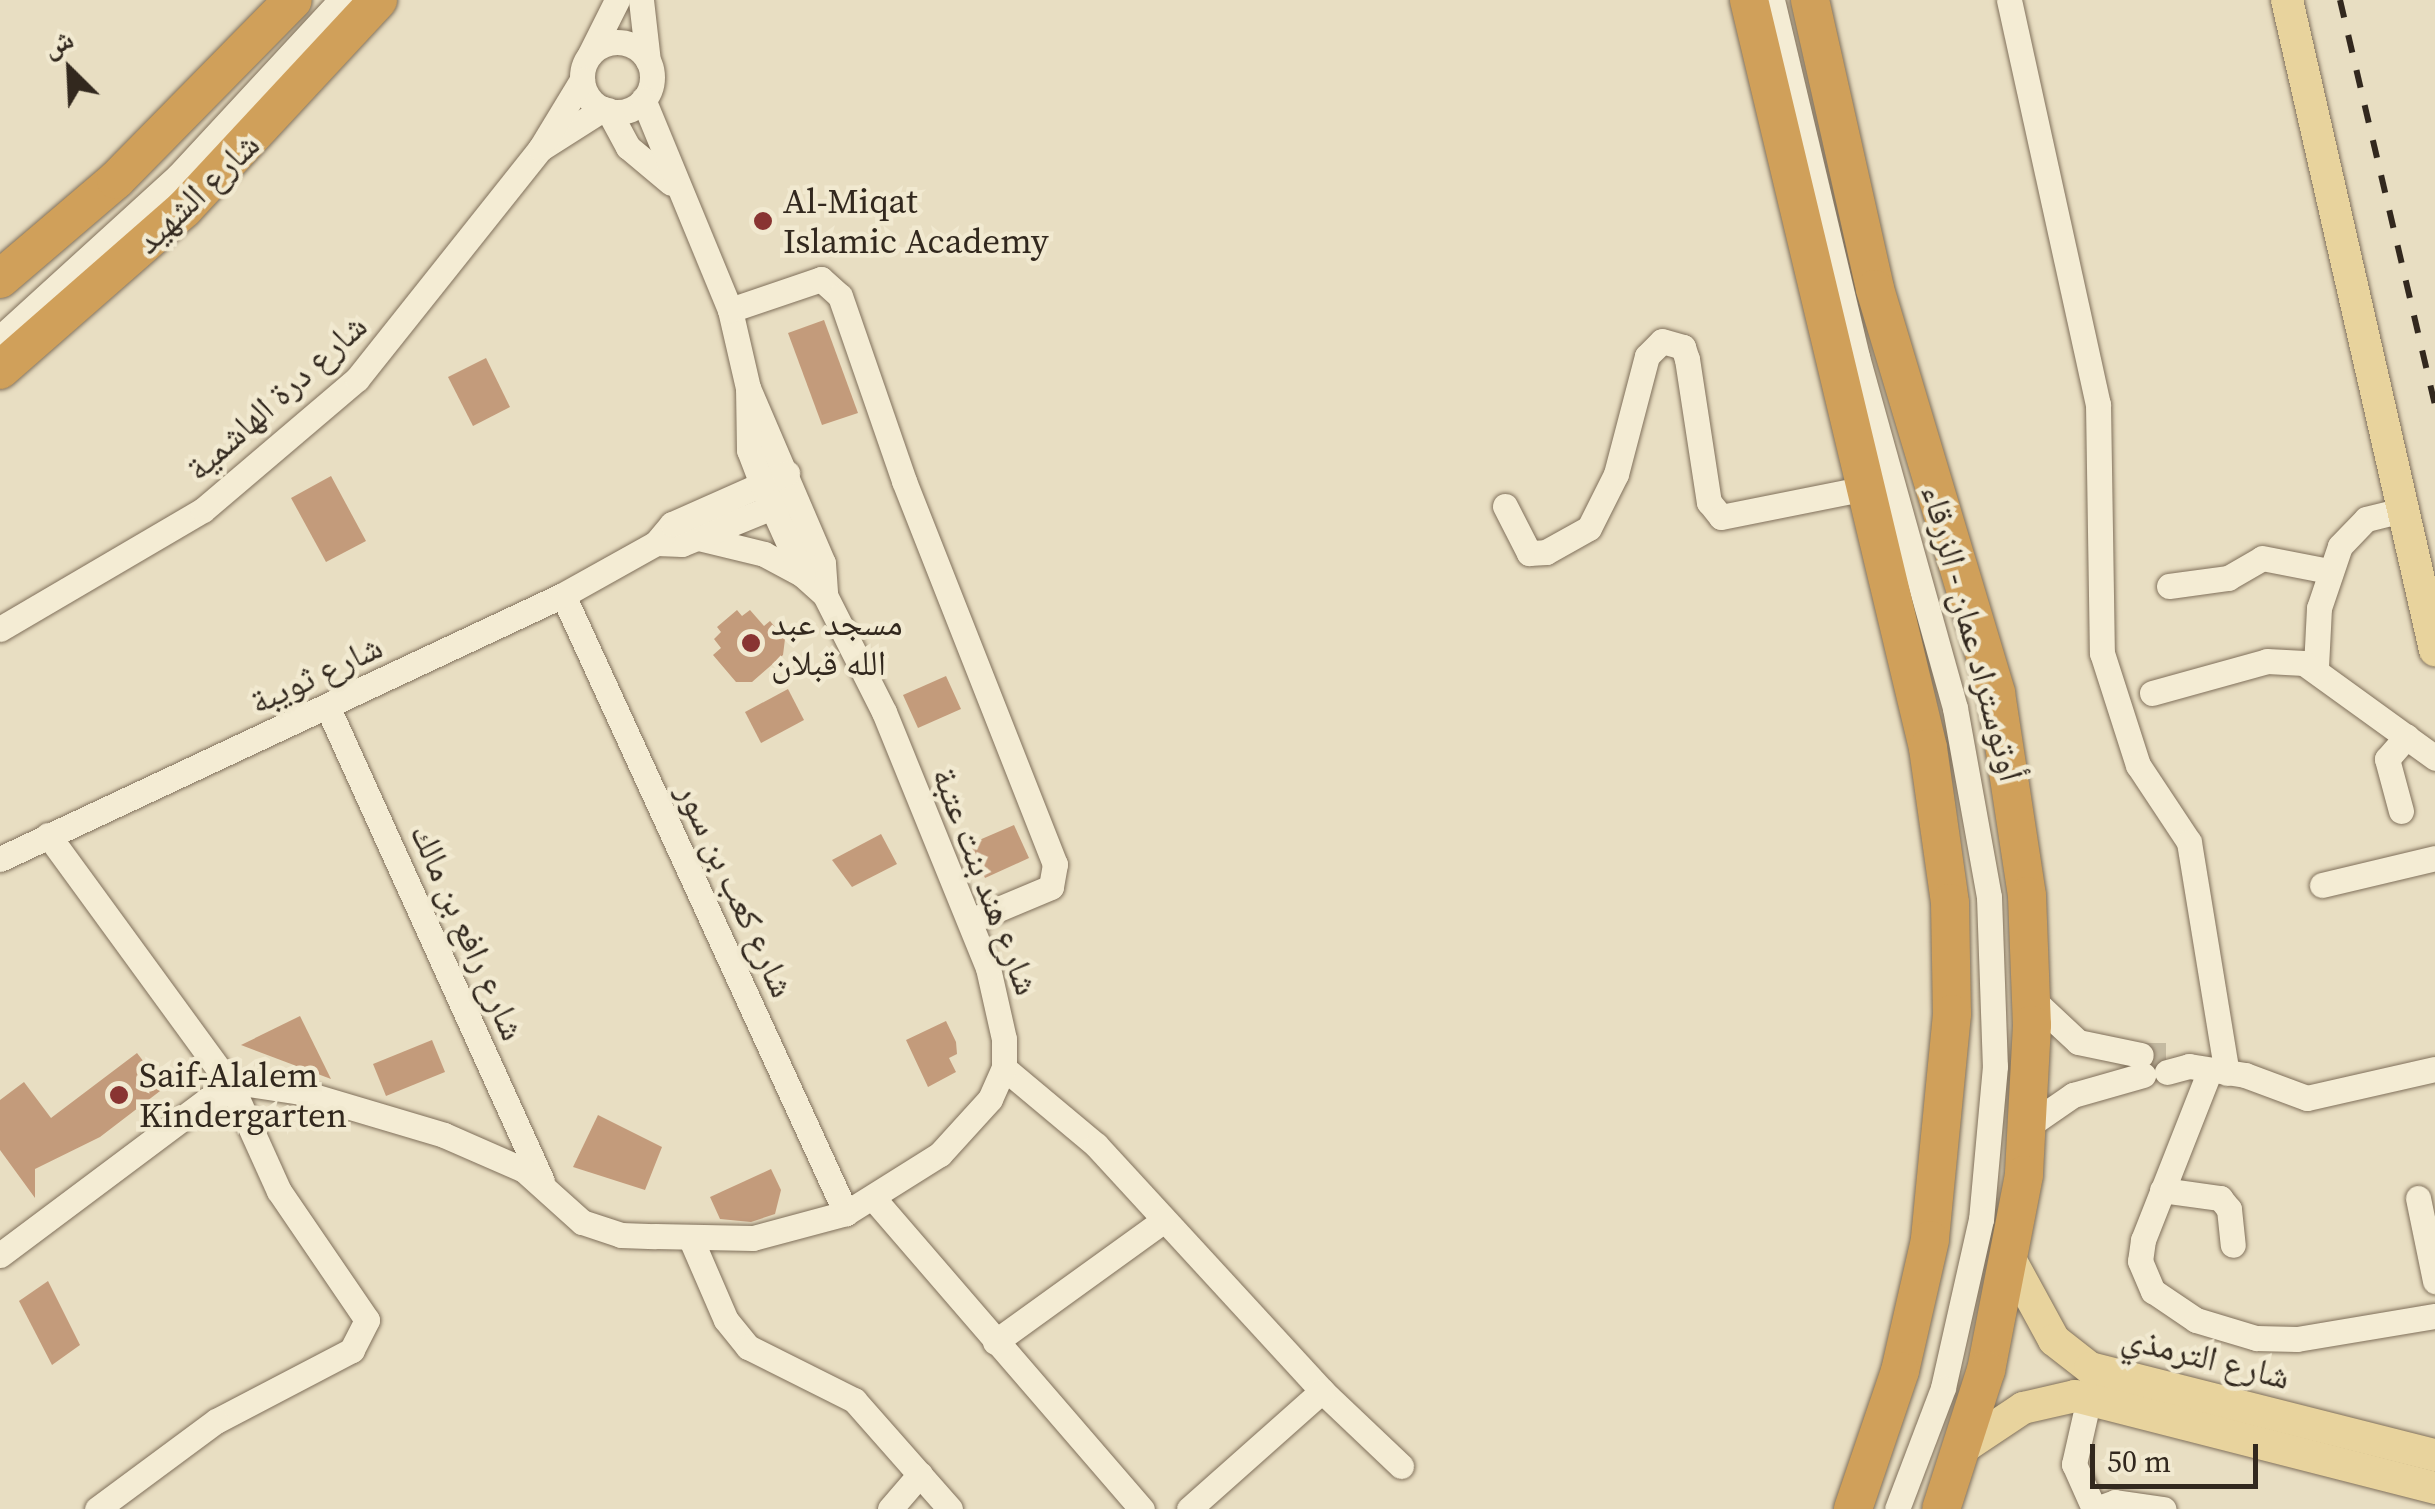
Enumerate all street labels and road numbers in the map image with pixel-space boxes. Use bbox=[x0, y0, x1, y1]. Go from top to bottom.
street label: شارع الشهيد bbox=[126, 124, 268, 262]
street label: شارع درة الهاشمية bbox=[177, 305, 375, 489]
street label: أوتوستراد عمان - الزرقاء bbox=[1913, 480, 2033, 786]
street label: شارع ثويبة bbox=[243, 625, 389, 723]
street label: شارع هند بنت عتبة bbox=[923, 761, 1049, 1001]
street label: شارع كعب بن سور bbox=[668, 776, 804, 1004]
street label: شارع رافع بن مالك bbox=[402, 817, 534, 1047]
street label: شارع الترمذي bbox=[2118, 1316, 2294, 1398]

